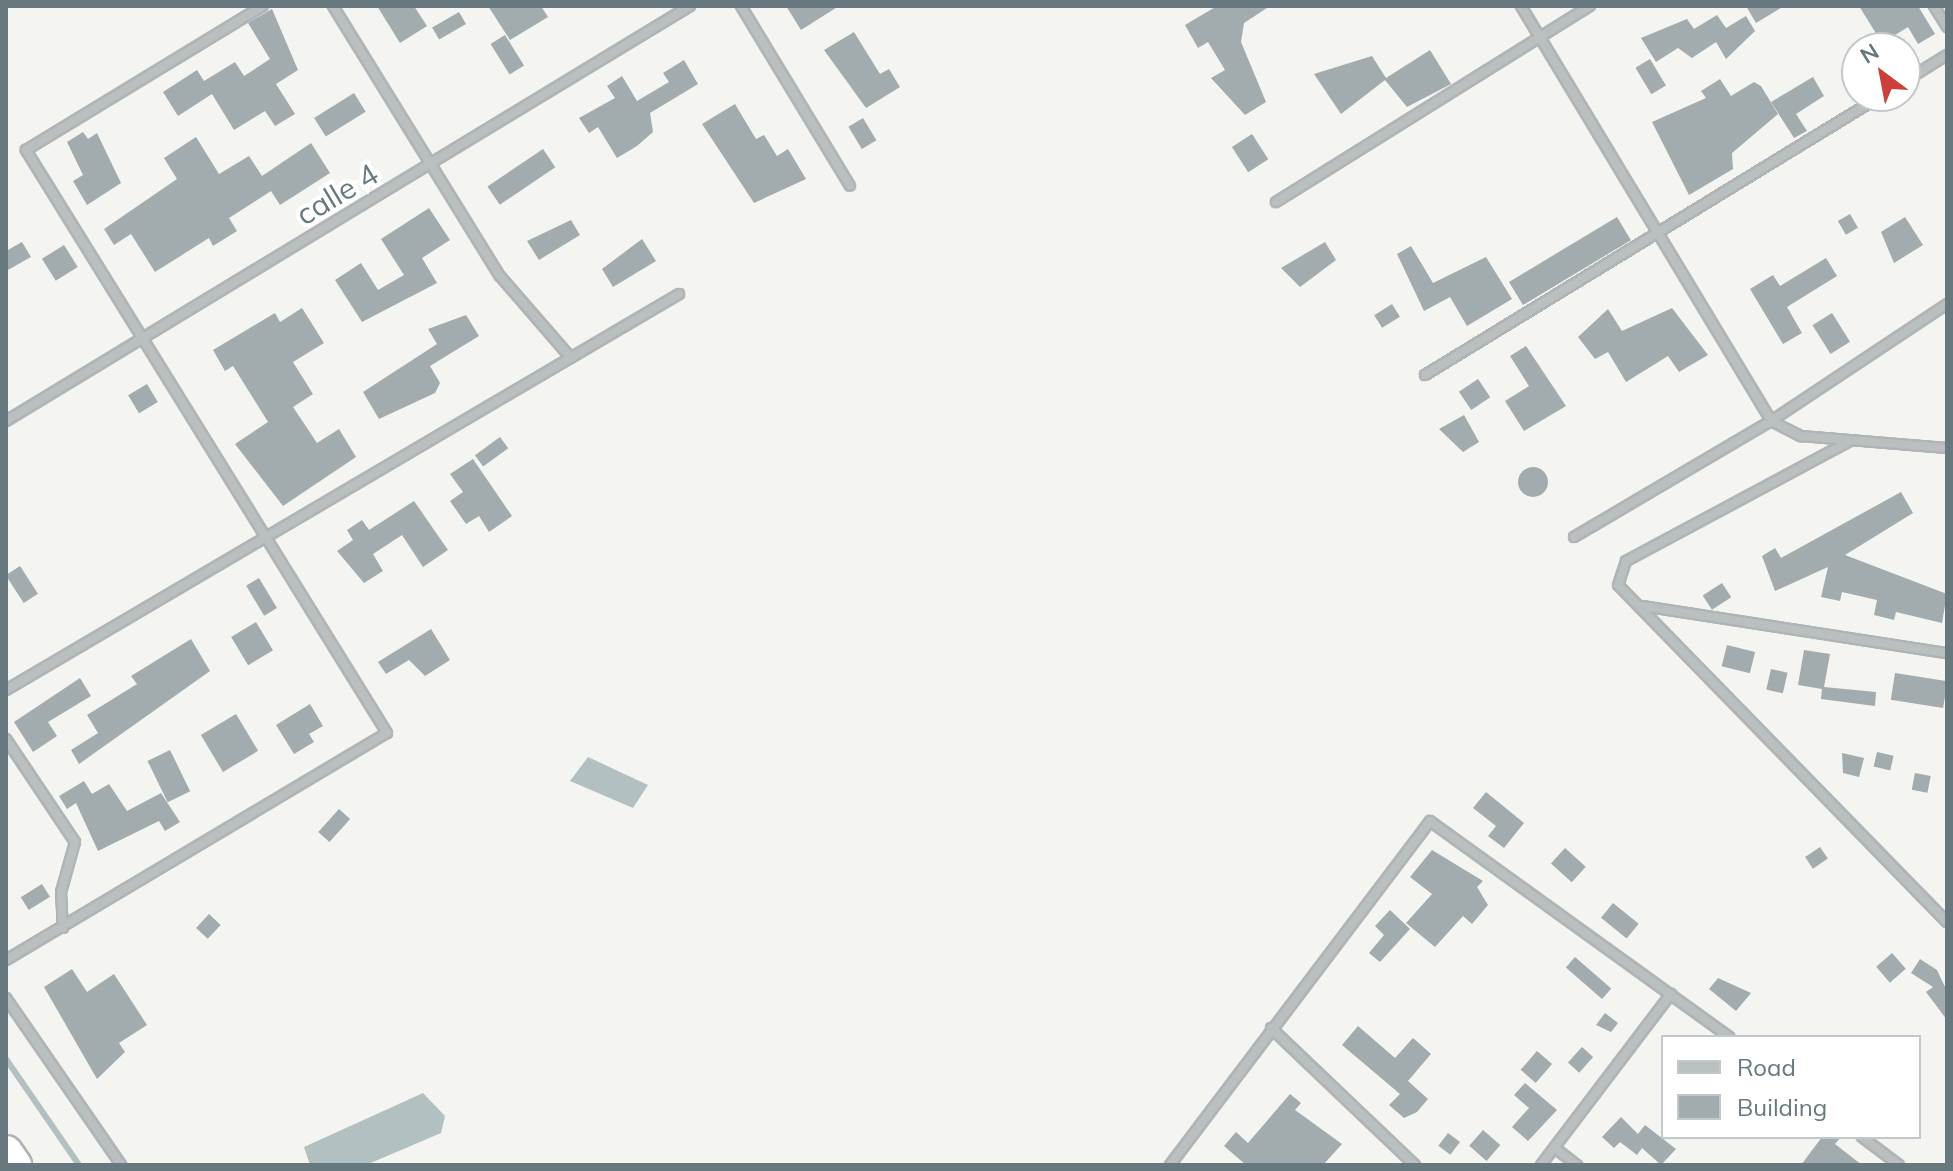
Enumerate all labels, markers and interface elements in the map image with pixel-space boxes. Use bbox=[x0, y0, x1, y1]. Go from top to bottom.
north arrow bbox=[1841, 32, 1921, 112]
text: N bbox=[1855, 37, 1884, 70]
street label: calle 4 bbox=[290, 156, 384, 232]
legend bbox=[1661, 1035, 1921, 1139]
text: Road bbox=[1737, 1052, 1796, 1082]
text: Building bbox=[1737, 1092, 1827, 1122]

